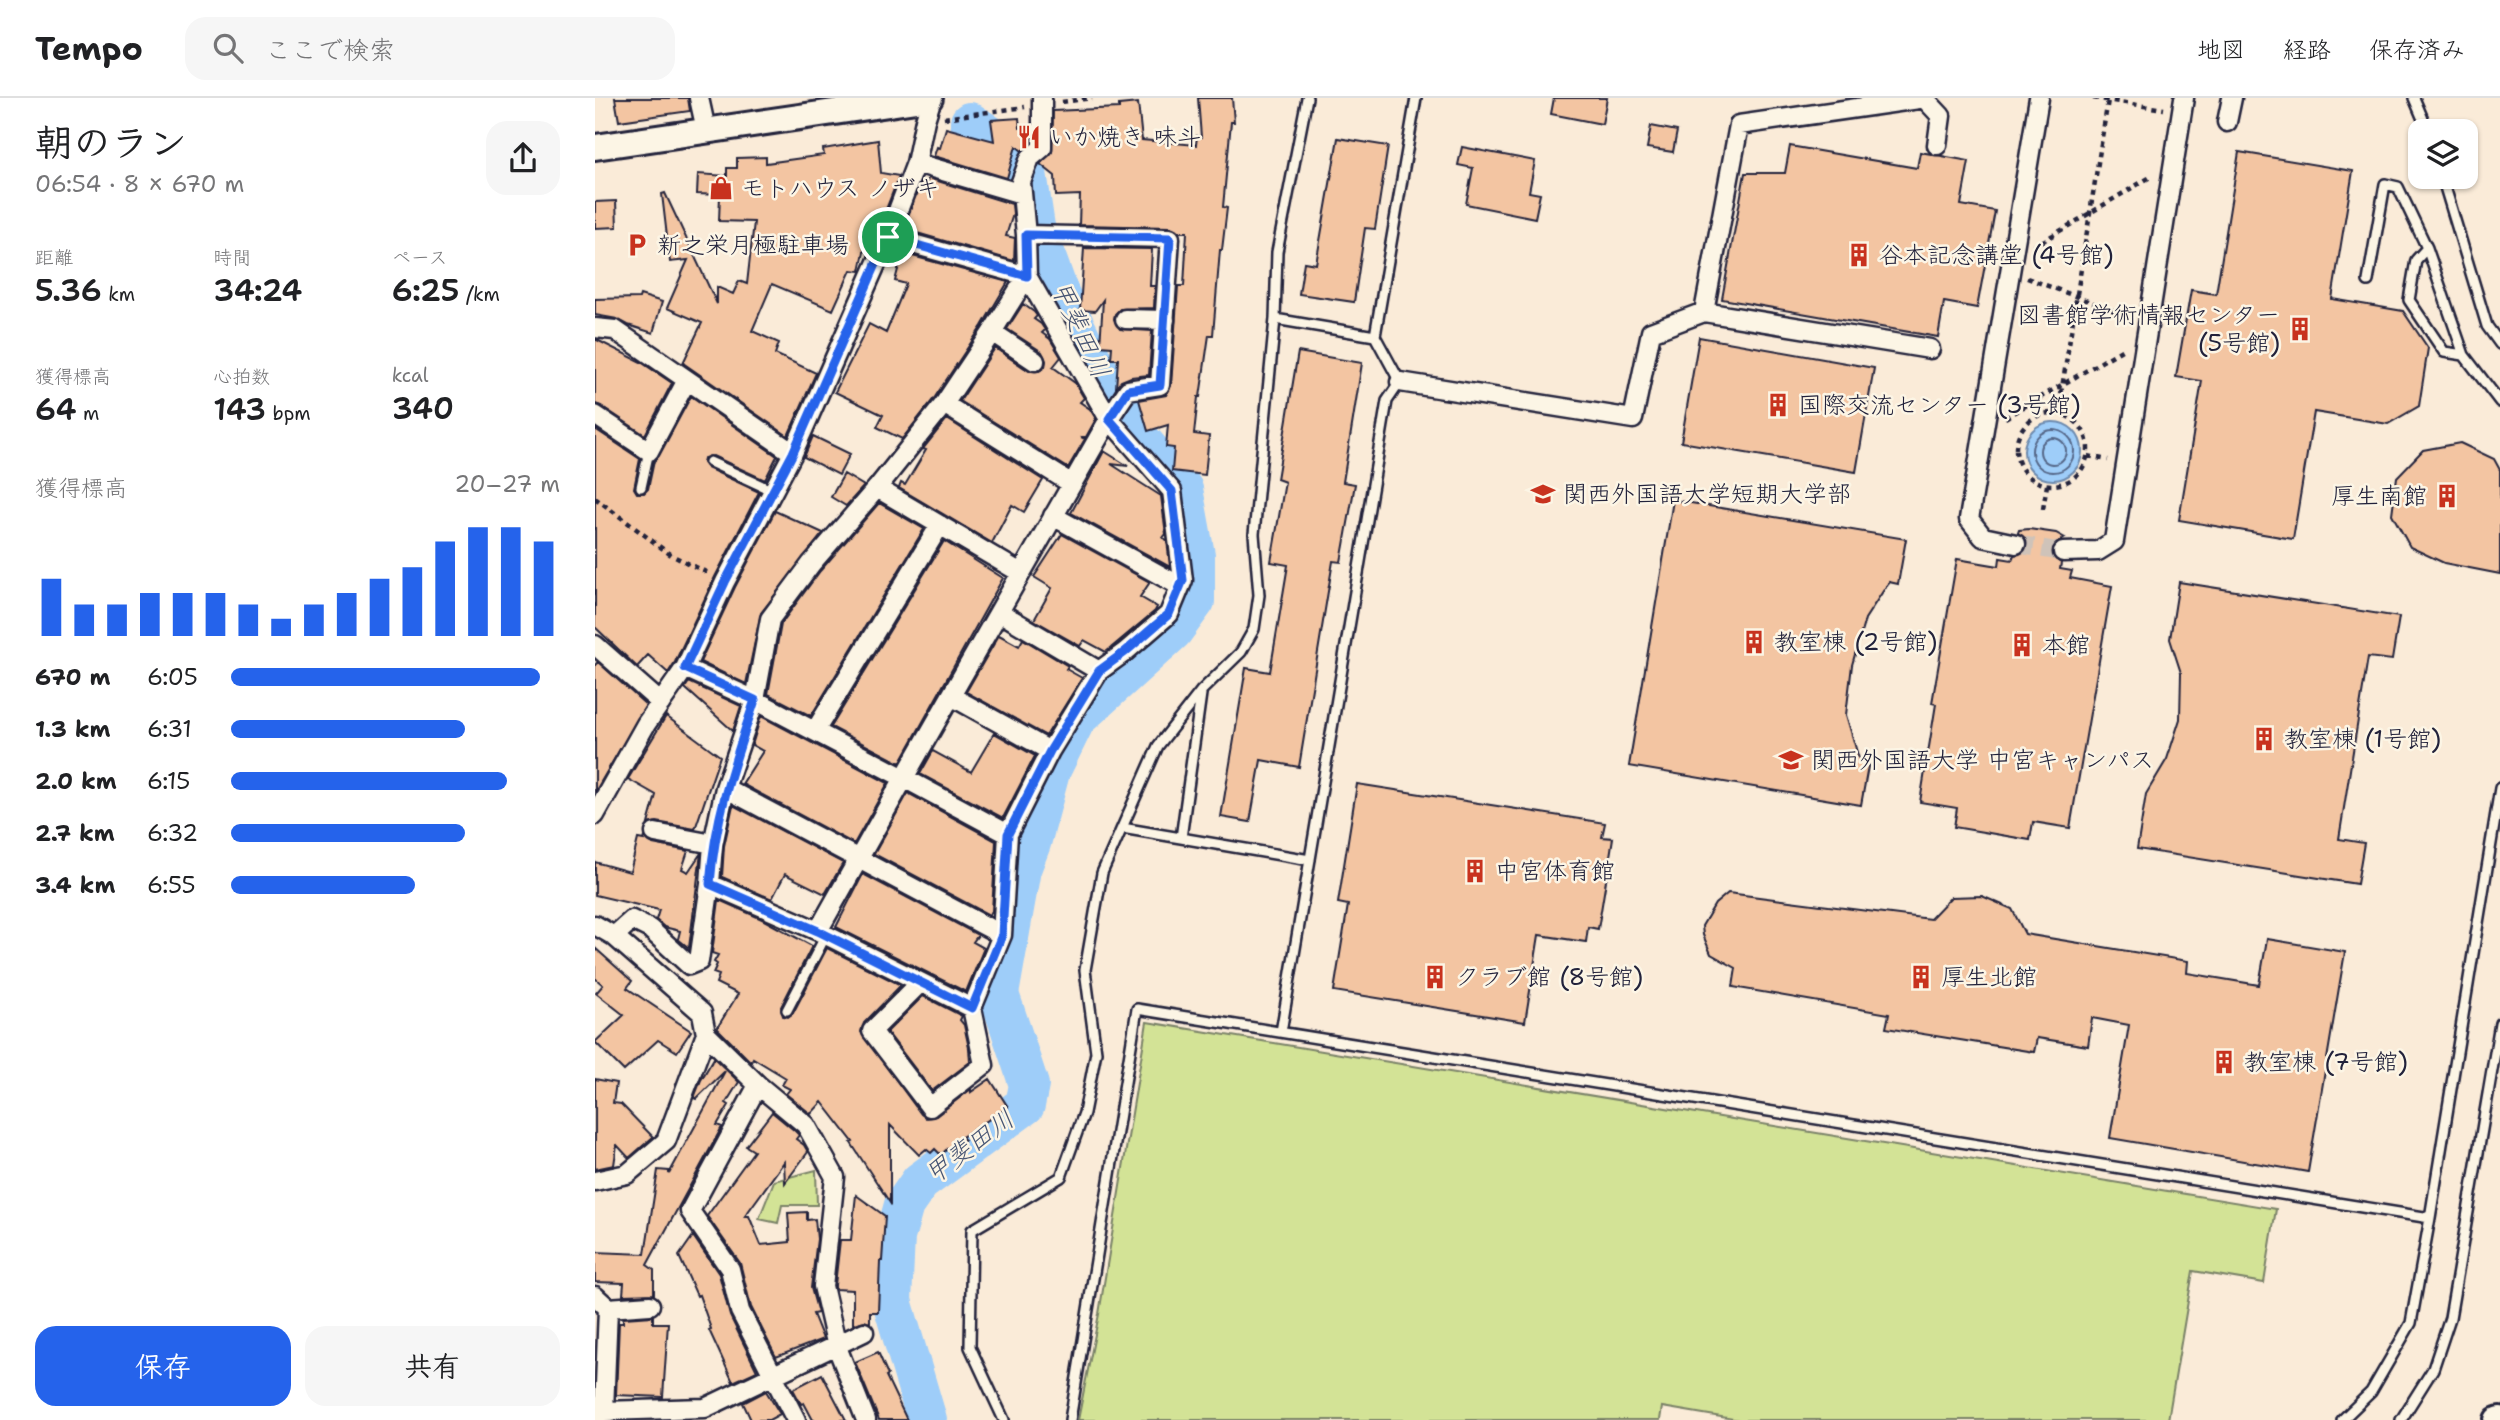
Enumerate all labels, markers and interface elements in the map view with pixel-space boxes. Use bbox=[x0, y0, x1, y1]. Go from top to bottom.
search box bbox=[185, 17, 675, 80]
text: Tempo bbox=[35, 26, 143, 71]
icon: search bbox=[209, 29, 247, 67]
text: ここで検索 bbox=[265, 32, 395, 67]
text: 地図 bbox=[2197, 34, 2245, 66]
text: 経路 bbox=[2283, 34, 2331, 66]
text: 保存済み bbox=[2369, 34, 2465, 66]
text: 朝のラン bbox=[35, 117, 187, 168]
map controls bbox=[2408, 119, 2478, 189]
button: layers bbox=[2408, 119, 2478, 189]
button: share bbox=[486, 121, 560, 195]
place label: いか焼き 味斗 bbox=[1049, 121, 1201, 153]
restaurant icon: いか焼き 味斗 bbox=[1015, 123, 1043, 151]
text: 06:54 · 8 × 670 m bbox=[35, 169, 244, 199]
place label: モトハウス ノザキ bbox=[741, 172, 940, 204]
shop icon: モトハウス ノザキ bbox=[707, 174, 735, 202]
pin bbox=[858, 207, 918, 267]
icon: arrive bbox=[869, 218, 907, 256]
place label: 新之栄月極駐車場 bbox=[657, 229, 849, 261]
parking icon: 新之栄月極駐車場 bbox=[623, 231, 651, 259]
place label: 谷本記念講堂 (4号館) bbox=[1879, 239, 2113, 271]
building icon: 谷本記念講堂 (4号館) bbox=[1845, 241, 1873, 269]
text: 距離 bbox=[35, 245, 73, 270]
text: 時間 bbox=[213, 245, 251, 270]
text: ペース bbox=[392, 245, 448, 270]
text: 5.36 bbox=[35, 270, 102, 311]
text: 34:24 bbox=[213, 270, 302, 311]
text: 6:25 bbox=[392, 270, 459, 311]
water label: 甲斐田川 bbox=[1043, 274, 1119, 384]
text: km bbox=[102, 282, 135, 307]
text: /km bbox=[459, 282, 500, 307]
place label: 図書館学術情報センター (5号館) bbox=[2017, 299, 2280, 359]
building icon: 図書館学術情報センター (5号館) bbox=[2286, 315, 2314, 343]
text: kcal bbox=[392, 363, 429, 388]
text: 獲得標高 bbox=[35, 364, 111, 389]
text: 心拍数 bbox=[213, 364, 270, 389]
text: 340 bbox=[392, 388, 454, 429]
text: 64 bbox=[35, 389, 77, 430]
text: 143 bbox=[213, 389, 266, 430]
place label: 国際交流センター (3号館) bbox=[1798, 389, 2081, 421]
building icon: 国際交流センター (3号館) bbox=[1764, 391, 1792, 419]
text: m bbox=[77, 401, 99, 426]
text: bpm bbox=[266, 401, 311, 426]
text: 20–27 m bbox=[454, 469, 560, 499]
text: 獲得標高 bbox=[35, 473, 127, 503]
place label: 関西外国語大学短期大学部 bbox=[1563, 478, 1851, 510]
school or university icon: 関西外国語大学短期大学部 bbox=[1529, 480, 1557, 508]
place label: 厚生南館 bbox=[2331, 480, 2427, 512]
building icon: 厚生南館 bbox=[2433, 482, 2461, 510]
place label: 教室棟 (2号館) bbox=[1774, 626, 1937, 658]
building icon: 教室棟 (2号館) bbox=[1740, 628, 1768, 656]
place label: 本館 bbox=[2042, 629, 2090, 661]
building icon: 本館 bbox=[2008, 631, 2036, 659]
text: 670 m bbox=[35, 662, 111, 692]
text: 6:05 bbox=[147, 662, 198, 692]
text: 1.3 km bbox=[35, 714, 110, 744]
text: 6:31 bbox=[147, 714, 192, 744]
place label: 教室棟 (1号館) bbox=[2284, 723, 2441, 755]
building icon: 教室棟 (1号館) bbox=[2250, 725, 2278, 753]
place label: 関西外国語大学 中宮キャンパス bbox=[1811, 744, 2154, 776]
school or university icon: 関西外国語大学 中宮キャンパス bbox=[1777, 746, 1805, 774]
text: 2.0 km bbox=[35, 766, 117, 796]
text: 6:15 bbox=[147, 766, 190, 796]
text: 2.7 km bbox=[35, 818, 115, 848]
text: 6:32 bbox=[147, 818, 198, 848]
place label: 中宮体育館 bbox=[1495, 855, 1615, 887]
building icon: 中宮体育館 bbox=[1461, 857, 1489, 885]
text: 3.4 km bbox=[35, 870, 115, 900]
text: 6:55 bbox=[147, 870, 196, 900]
place label: クラブ館 (8号館) bbox=[1455, 961, 1643, 993]
place label: 厚生北館 bbox=[1941, 961, 2037, 993]
building icon: クラブ館 (8号館) bbox=[1421, 963, 1449, 991]
building icon: 厚生北館 bbox=[1907, 963, 1935, 991]
place label: 教室棟 (7号館) bbox=[2244, 1046, 2408, 1078]
building icon: 教室棟 (7号館) bbox=[2210, 1048, 2238, 1076]
water label: 甲斐田川 bbox=[917, 1101, 1021, 1191]
button: 保存 bbox=[35, 1326, 291, 1406]
button: 共有 bbox=[305, 1326, 560, 1406]

